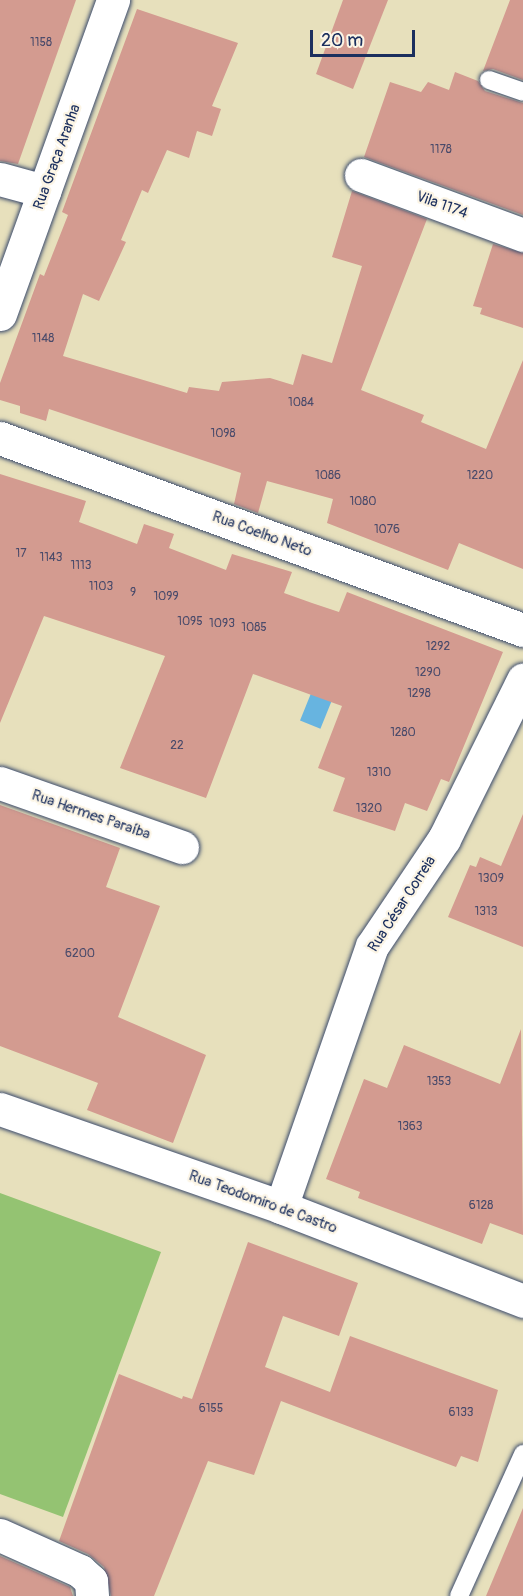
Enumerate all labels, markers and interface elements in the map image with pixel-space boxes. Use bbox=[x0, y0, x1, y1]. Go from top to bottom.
scale bar bbox=[313, 18, 418, 56]
text: 20 m bbox=[321, 29, 363, 52]
house number: 1158 bbox=[30, 36, 52, 50]
street label: Rua Graça Aranha bbox=[30, 102, 84, 212]
house number: 1178 bbox=[430, 143, 452, 157]
street label: Vila 1174 bbox=[414, 187, 470, 223]
house number: 1148 bbox=[32, 332, 54, 346]
house number: 1084 bbox=[288, 396, 314, 410]
house number: 1098 bbox=[210, 427, 236, 441]
house number: 1086 bbox=[315, 469, 341, 483]
house number: 1220 bbox=[467, 469, 493, 483]
house number: 1080 bbox=[349, 495, 377, 509]
street label: Rua Coelho Neto bbox=[210, 508, 314, 560]
house number: 1076 bbox=[374, 523, 400, 537]
house number: 17 bbox=[15, 547, 27, 561]
house number: 1143 bbox=[39, 551, 63, 565]
house number: 1113 bbox=[71, 559, 91, 573]
house number: 1103 bbox=[89, 580, 113, 594]
house number: 9 bbox=[130, 586, 136, 600]
house number: 1099 bbox=[153, 590, 179, 604]
house number: 1095 bbox=[177, 615, 203, 629]
house number: 1093 bbox=[209, 617, 235, 631]
house number: 1085 bbox=[241, 621, 267, 635]
house number: 1292 bbox=[426, 640, 450, 654]
house number: 1290 bbox=[415, 666, 441, 680]
house number: 1298 bbox=[407, 687, 431, 701]
house number: 1280 bbox=[390, 726, 416, 740]
house number: 22 bbox=[170, 739, 184, 753]
house number: 1310 bbox=[367, 766, 391, 780]
street label: Rua Hermes Paraíba bbox=[29, 786, 153, 844]
house number: 1320 bbox=[356, 802, 382, 816]
street label: Rua César Correia bbox=[364, 853, 440, 955]
house number: 1309 bbox=[478, 872, 504, 886]
house number: 1313 bbox=[475, 905, 497, 919]
house number: 6200 bbox=[65, 947, 95, 961]
house number: 1353 bbox=[427, 1075, 451, 1089]
house number: 1363 bbox=[397, 1120, 423, 1134]
street label: Rua Teodomiro de Castro bbox=[186, 1167, 340, 1237]
house number: 6128 bbox=[469, 1199, 493, 1213]
house number: 6155 bbox=[199, 1402, 223, 1416]
house number: 6133 bbox=[448, 1406, 474, 1420]

